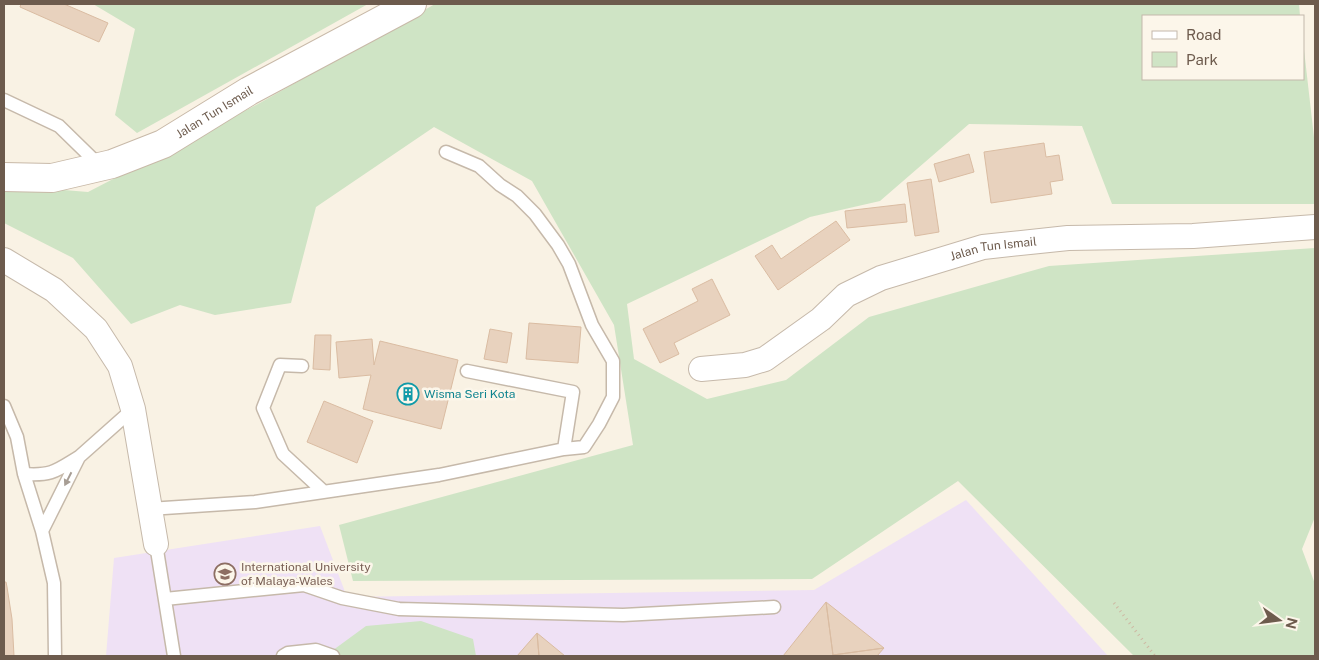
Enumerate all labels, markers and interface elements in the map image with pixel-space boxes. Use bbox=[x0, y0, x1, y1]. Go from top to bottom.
legend bbox=[1142, 15, 1304, 80]
text: Road bbox=[1186, 26, 1222, 43]
text: Park bbox=[1186, 51, 1218, 68]
street label: Jalan Tun Ismail bbox=[173, 83, 256, 141]
street label: Jalan Tun Ismail bbox=[948, 234, 1038, 264]
building icon: Wisma Seri Kota bbox=[396, 382, 420, 406]
place label: Wisma Seri Kota bbox=[424, 387, 515, 401]
one-way arrow bbox=[64, 472, 72, 486]
place label: International University of Malaya-Wales bbox=[241, 560, 371, 588]
school or university icon: International University of Malaya-Wales bbox=[213, 562, 237, 586]
north arrow bbox=[1254, 595, 1304, 645]
text: N bbox=[1283, 616, 1301, 630]

